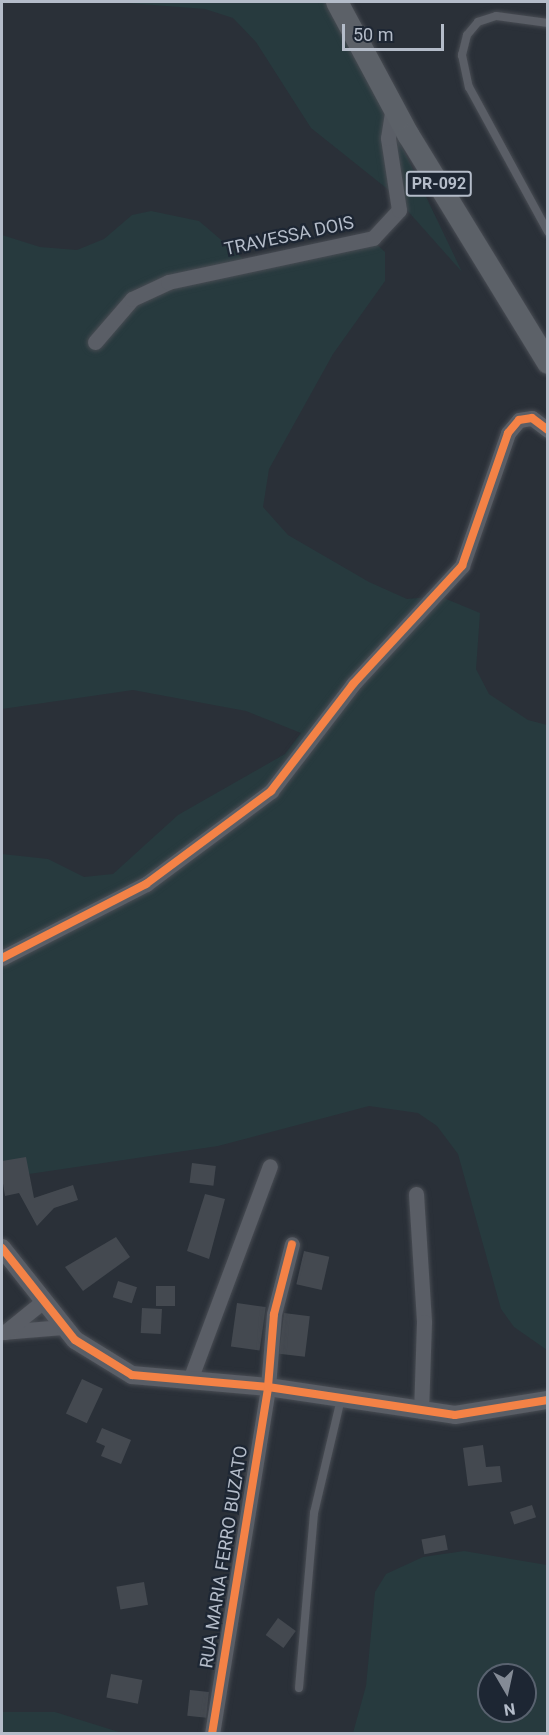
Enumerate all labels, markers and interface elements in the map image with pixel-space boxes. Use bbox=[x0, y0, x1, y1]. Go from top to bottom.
scale bar bbox=[345, 12, 447, 50]
text: 50 m bbox=[353, 24, 393, 45]
road number: PR-092 bbox=[404, 171, 474, 197]
street label: TRAVESSA DOIS bbox=[222, 212, 356, 260]
street label: RUA MARIA FERRO BUZATO bbox=[196, 1444, 252, 1670]
north arrow bbox=[477, 1663, 537, 1723]
text: N bbox=[503, 1699, 517, 1720]

